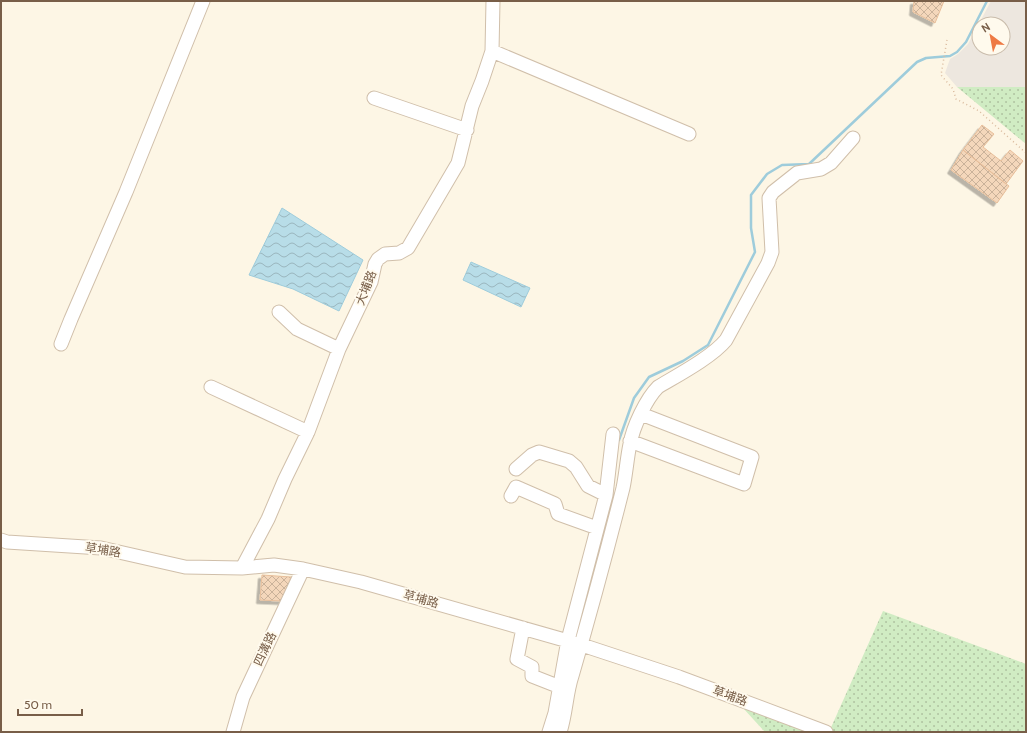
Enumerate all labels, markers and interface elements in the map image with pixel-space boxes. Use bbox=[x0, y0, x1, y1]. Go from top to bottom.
north arrow bbox=[971, 16, 1011, 56]
text: N bbox=[979, 20, 993, 36]
street label: 大埔路 bbox=[352, 268, 379, 307]
street label: 草埔路 bbox=[84, 539, 122, 560]
street label: 草埔路 bbox=[402, 586, 441, 611]
street label: 四溝路 bbox=[250, 629, 279, 668]
street label: 草埔路 bbox=[711, 682, 750, 709]
scale bar bbox=[18, 691, 82, 717]
text: 50 m bbox=[24, 697, 52, 712]

